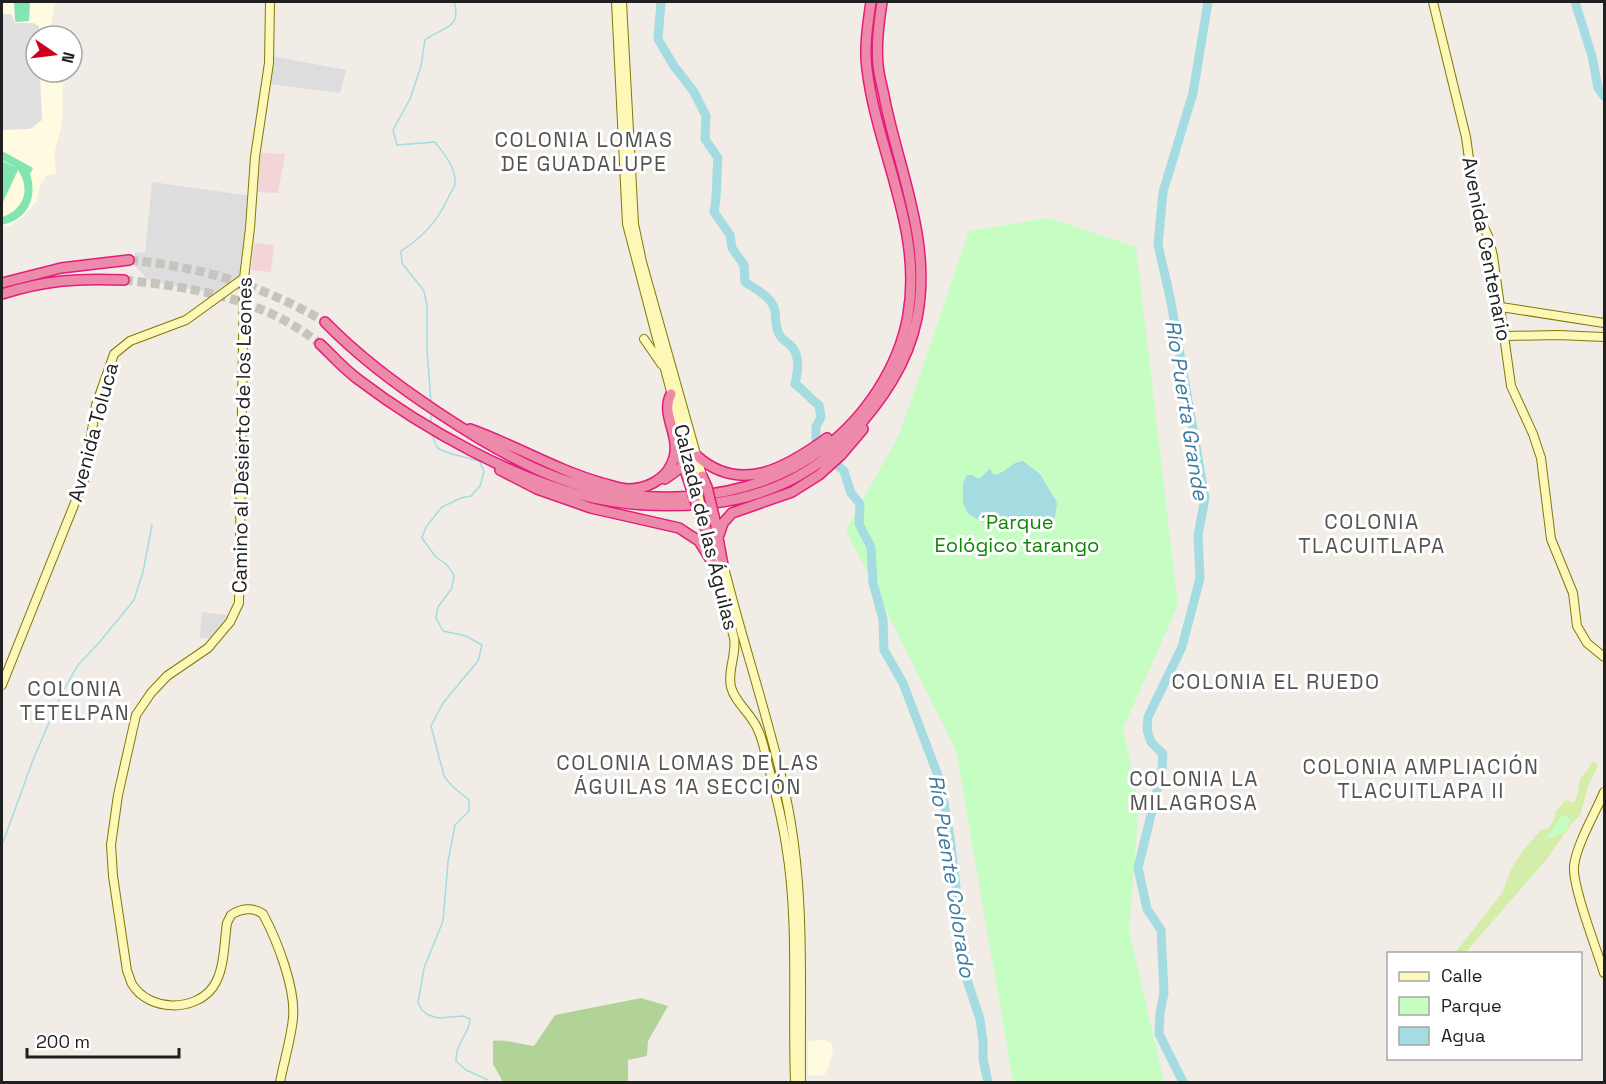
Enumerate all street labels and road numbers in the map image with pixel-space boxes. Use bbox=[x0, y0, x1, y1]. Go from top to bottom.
street label: Avenida Centenario bbox=[1456, 155, 1518, 343]
street label: Camino al Desierto de los Leones bbox=[226, 277, 258, 593]
street label: Avenida Toluca bbox=[62, 359, 124, 505]
street label: Calzada de las Águilas bbox=[668, 421, 744, 633]

